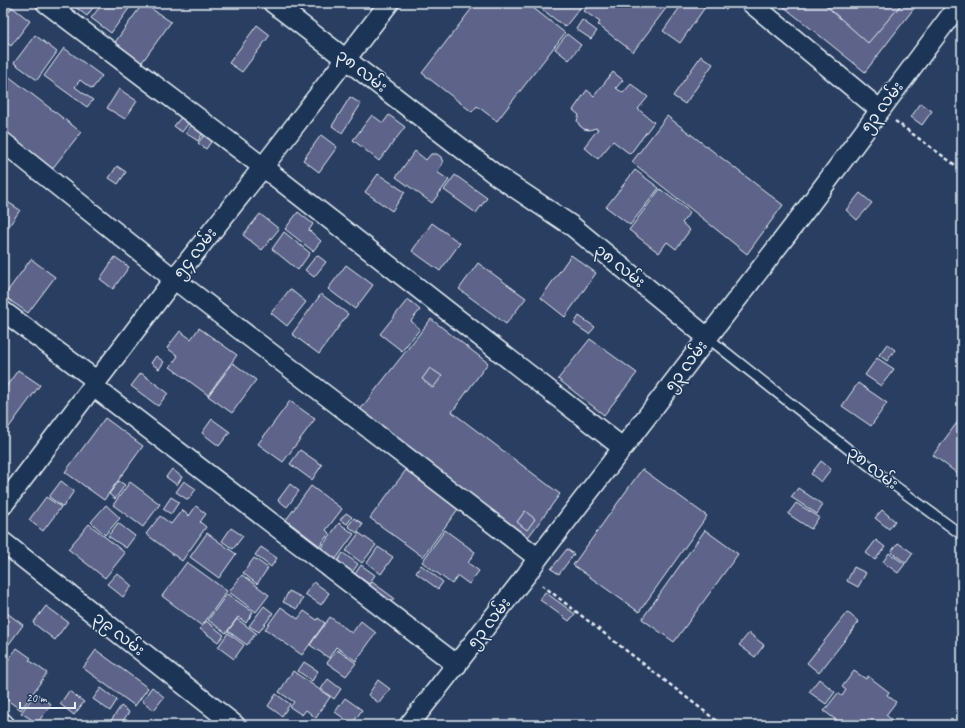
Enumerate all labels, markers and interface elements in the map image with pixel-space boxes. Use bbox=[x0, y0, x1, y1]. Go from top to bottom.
street label: ၃၈ လမ်း bbox=[331, 44, 392, 99]
street label: ၅၃ လမ်း bbox=[855, 76, 910, 138]
street label: ၅၄ လမ်း bbox=[167, 222, 223, 284]
street label: ၃၈ လမ်း bbox=[589, 238, 650, 295]
street label: ၅၃ လမ်း bbox=[659, 335, 714, 397]
street label: ၃၈ လမ်း bbox=[842, 441, 903, 496]
street label: ၅၃ လမ်း bbox=[461, 592, 517, 654]
street label: ၃၉ လမ်း bbox=[87, 606, 150, 663]
scale bar bbox=[20, 684, 75, 710]
text: 20 m bbox=[26, 690, 48, 706]

